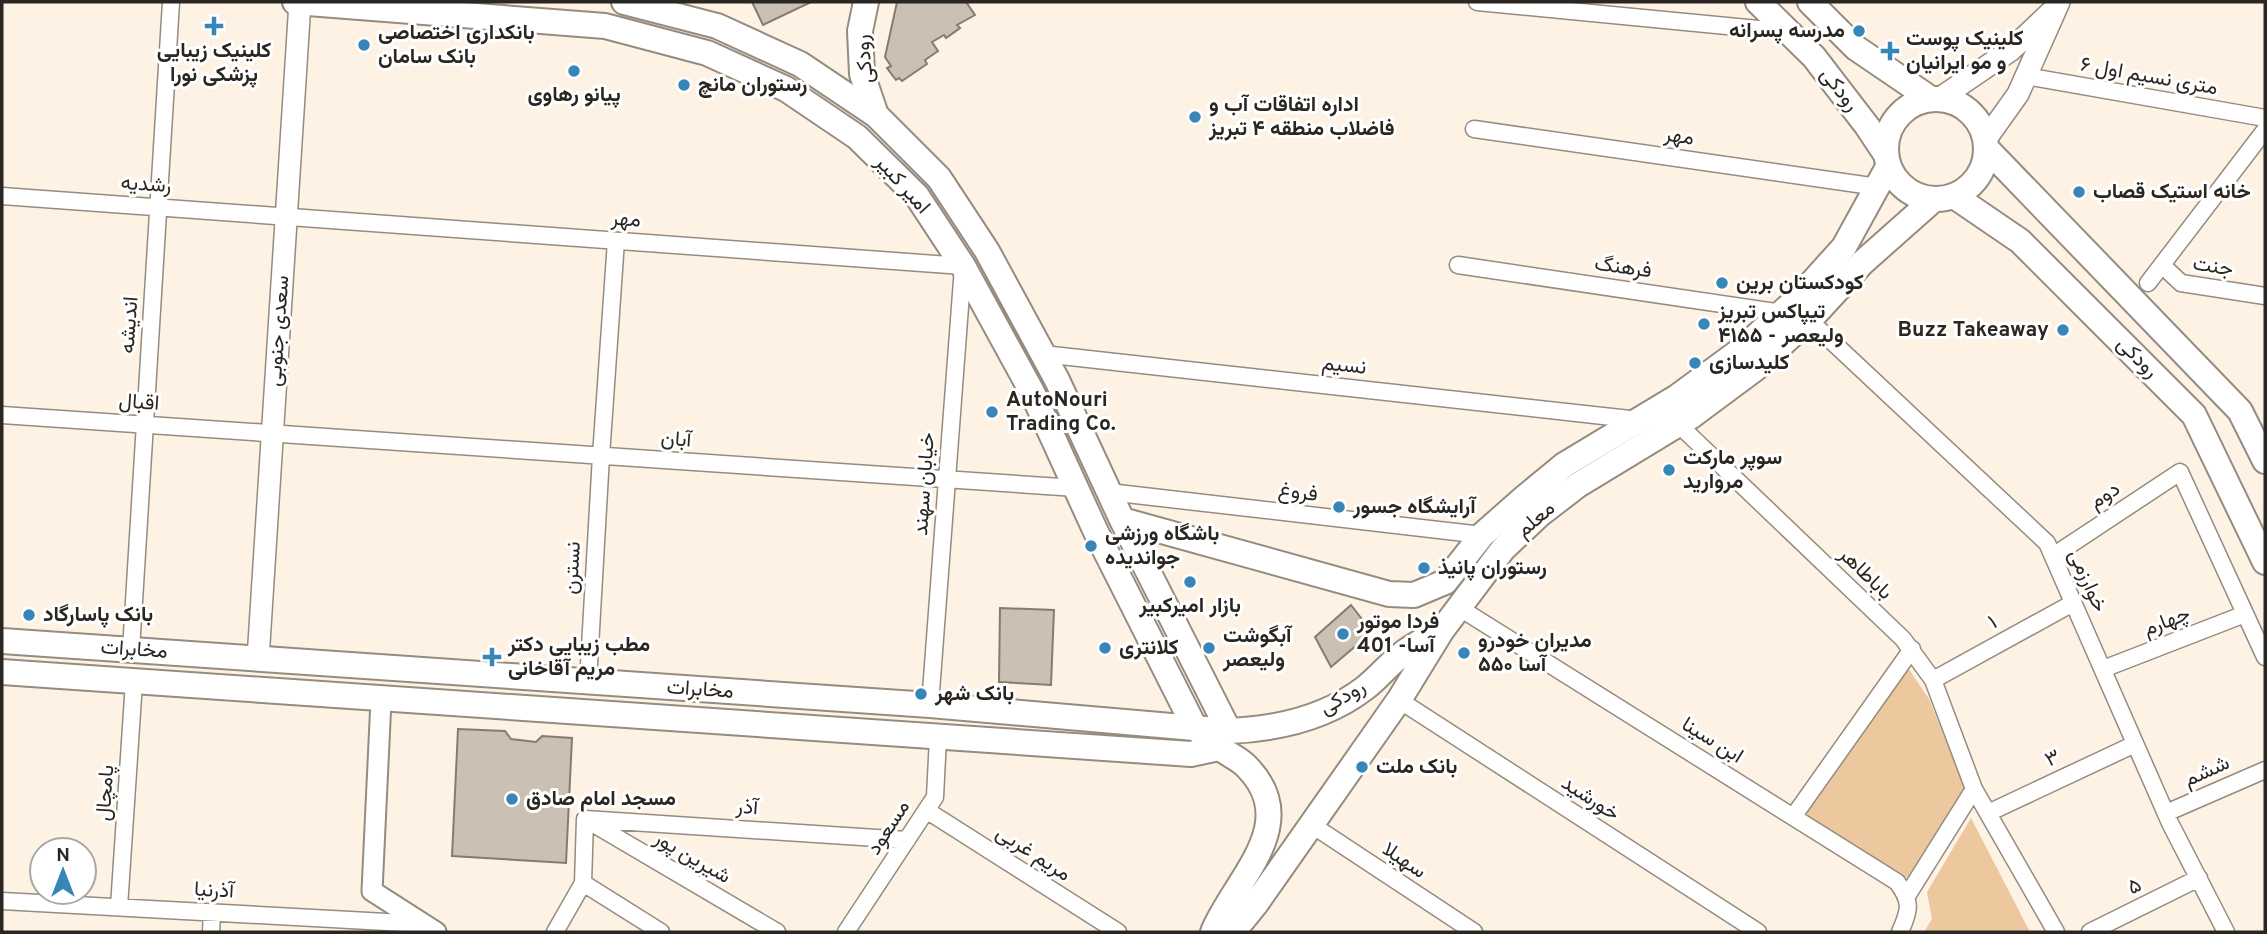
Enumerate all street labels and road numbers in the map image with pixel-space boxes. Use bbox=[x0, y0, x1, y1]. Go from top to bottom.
street label: رودکى bbox=[849, 33, 881, 85]
street label: ۶ متری نسیم اول bbox=[2078, 52, 2220, 102]
street label: رودکى bbox=[1813, 62, 1865, 118]
street label: مهر bbox=[1661, 121, 1696, 152]
street label: امیر کبیر bbox=[868, 149, 936, 220]
street label: رشدیه bbox=[120, 170, 172, 200]
street label: مهر bbox=[609, 205, 642, 235]
street label: جنت bbox=[2191, 250, 2235, 284]
street label: فرهنگ bbox=[1593, 251, 1653, 285]
street label: سعدى جنوبی bbox=[262, 274, 296, 388]
street label: اندیشه bbox=[115, 296, 145, 354]
street label: رودکی bbox=[2110, 331, 2164, 385]
street label: نسیم bbox=[1320, 350, 1368, 382]
street label: اقبال bbox=[118, 388, 160, 418]
street label: آبان bbox=[660, 425, 694, 455]
street label: خیابان سهند bbox=[908, 432, 942, 536]
street label: دوم bbox=[2084, 476, 2126, 516]
street label: فروغ bbox=[1277, 477, 1319, 509]
street label: معلم bbox=[1511, 496, 1561, 544]
street label: نسترن bbox=[558, 541, 588, 595]
street label: باباطاهر bbox=[1831, 541, 1898, 606]
street label: خوارزمی bbox=[2061, 545, 2113, 617]
street label: چهارم bbox=[2140, 601, 2194, 643]
street label: ۱ bbox=[1984, 610, 2002, 636]
street label: مخابرات bbox=[100, 634, 168, 666]
street label: مخابرات bbox=[666, 674, 734, 706]
street label: رودکی bbox=[1315, 674, 1371, 722]
street label: ابن سینا bbox=[1676, 712, 1748, 770]
street label: ۳ bbox=[2041, 744, 2065, 774]
street label: ششم bbox=[2180, 750, 2234, 794]
street label: پامچال bbox=[91, 764, 121, 822]
street label: خورشید bbox=[1556, 770, 1624, 828]
street label: آذر bbox=[734, 794, 761, 822]
street label: مسعود bbox=[861, 795, 917, 861]
street label: مریم غربی bbox=[990, 820, 1076, 888]
street label: شیرین پور bbox=[648, 825, 735, 891]
street label: سهیلا bbox=[1377, 837, 1431, 885]
street label: ۵ bbox=[2124, 872, 2146, 902]
street label: آذرنیا bbox=[193, 876, 237, 906]

